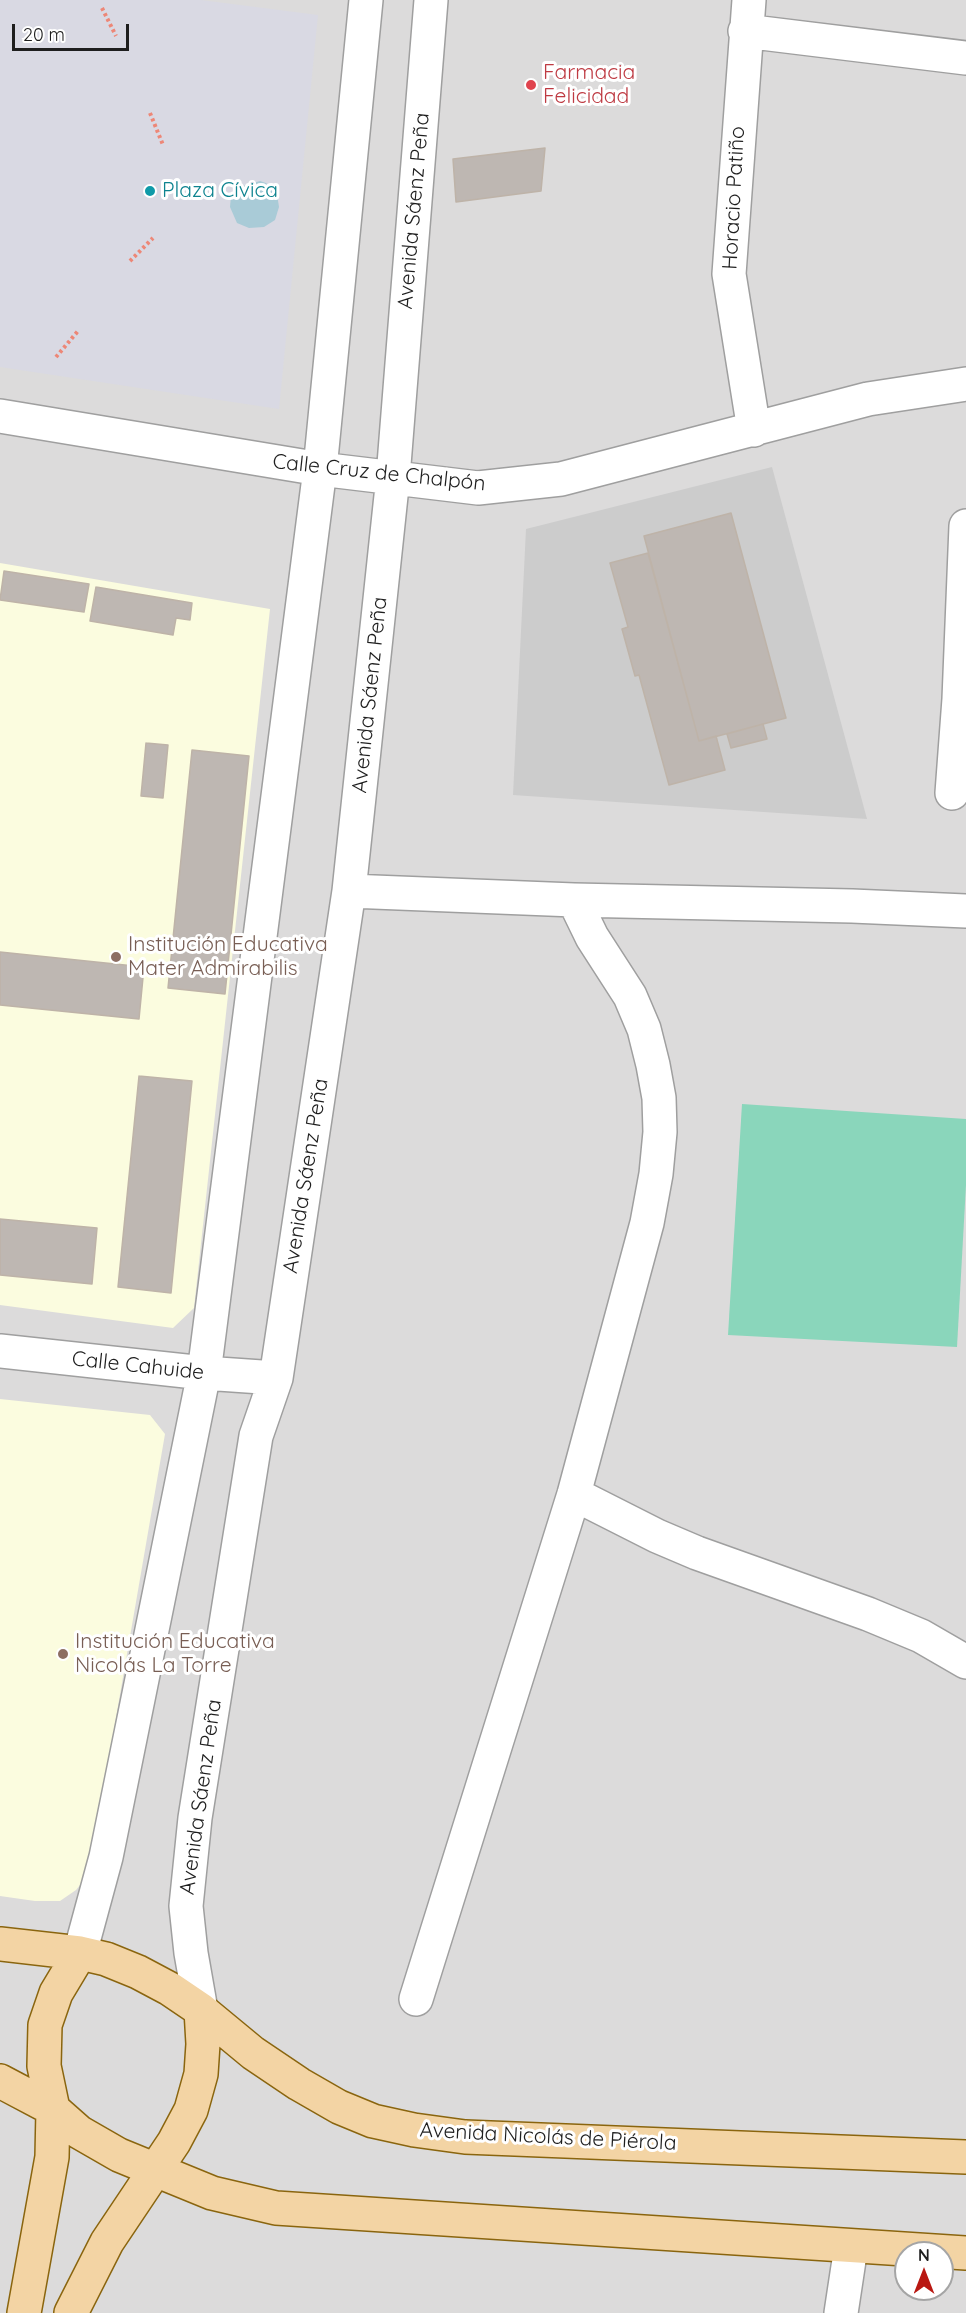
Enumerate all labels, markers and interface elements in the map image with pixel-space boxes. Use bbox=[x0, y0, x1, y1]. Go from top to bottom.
scale bar bbox=[15, 12, 132, 50]
text: 20 m bbox=[23, 23, 65, 46]
place label: Farmacia Felicidad bbox=[543, 60, 635, 110]
marker: Farmacia Felicidad bbox=[524, 78, 538, 92]
street label: Avenida Sáenz Peña bbox=[393, 112, 435, 310]
street label: Horacio Patiño bbox=[718, 126, 750, 270]
place label: Plaza Cívica bbox=[162, 178, 278, 204]
marker: Plaza Cívica bbox=[143, 184, 157, 198]
street label: Calle Cruz de Chalpón bbox=[271, 449, 487, 497]
street label: Avenida Sáenz Peña bbox=[347, 596, 393, 794]
place label: Institución Educativa Mater Admirabilis bbox=[128, 932, 328, 982]
marker: Institución Educativa Mater Admirabilis bbox=[109, 950, 123, 964]
street label: Avenida Sáenz Peña bbox=[278, 1077, 334, 1275]
street label: Calle Cahuide bbox=[71, 1347, 205, 1385]
place label: Institución Educativa Nicolás La Torre bbox=[75, 1629, 275, 1679]
marker: Institución Educativa Nicolás La Torre bbox=[56, 1647, 70, 1661]
street label: Avenida Sáenz Peña bbox=[175, 1698, 227, 1896]
street label: Avenida Nicolás de Piérola bbox=[419, 2118, 677, 2156]
north arrow bbox=[894, 2241, 954, 2301]
text: N bbox=[918, 2245, 930, 2265]

